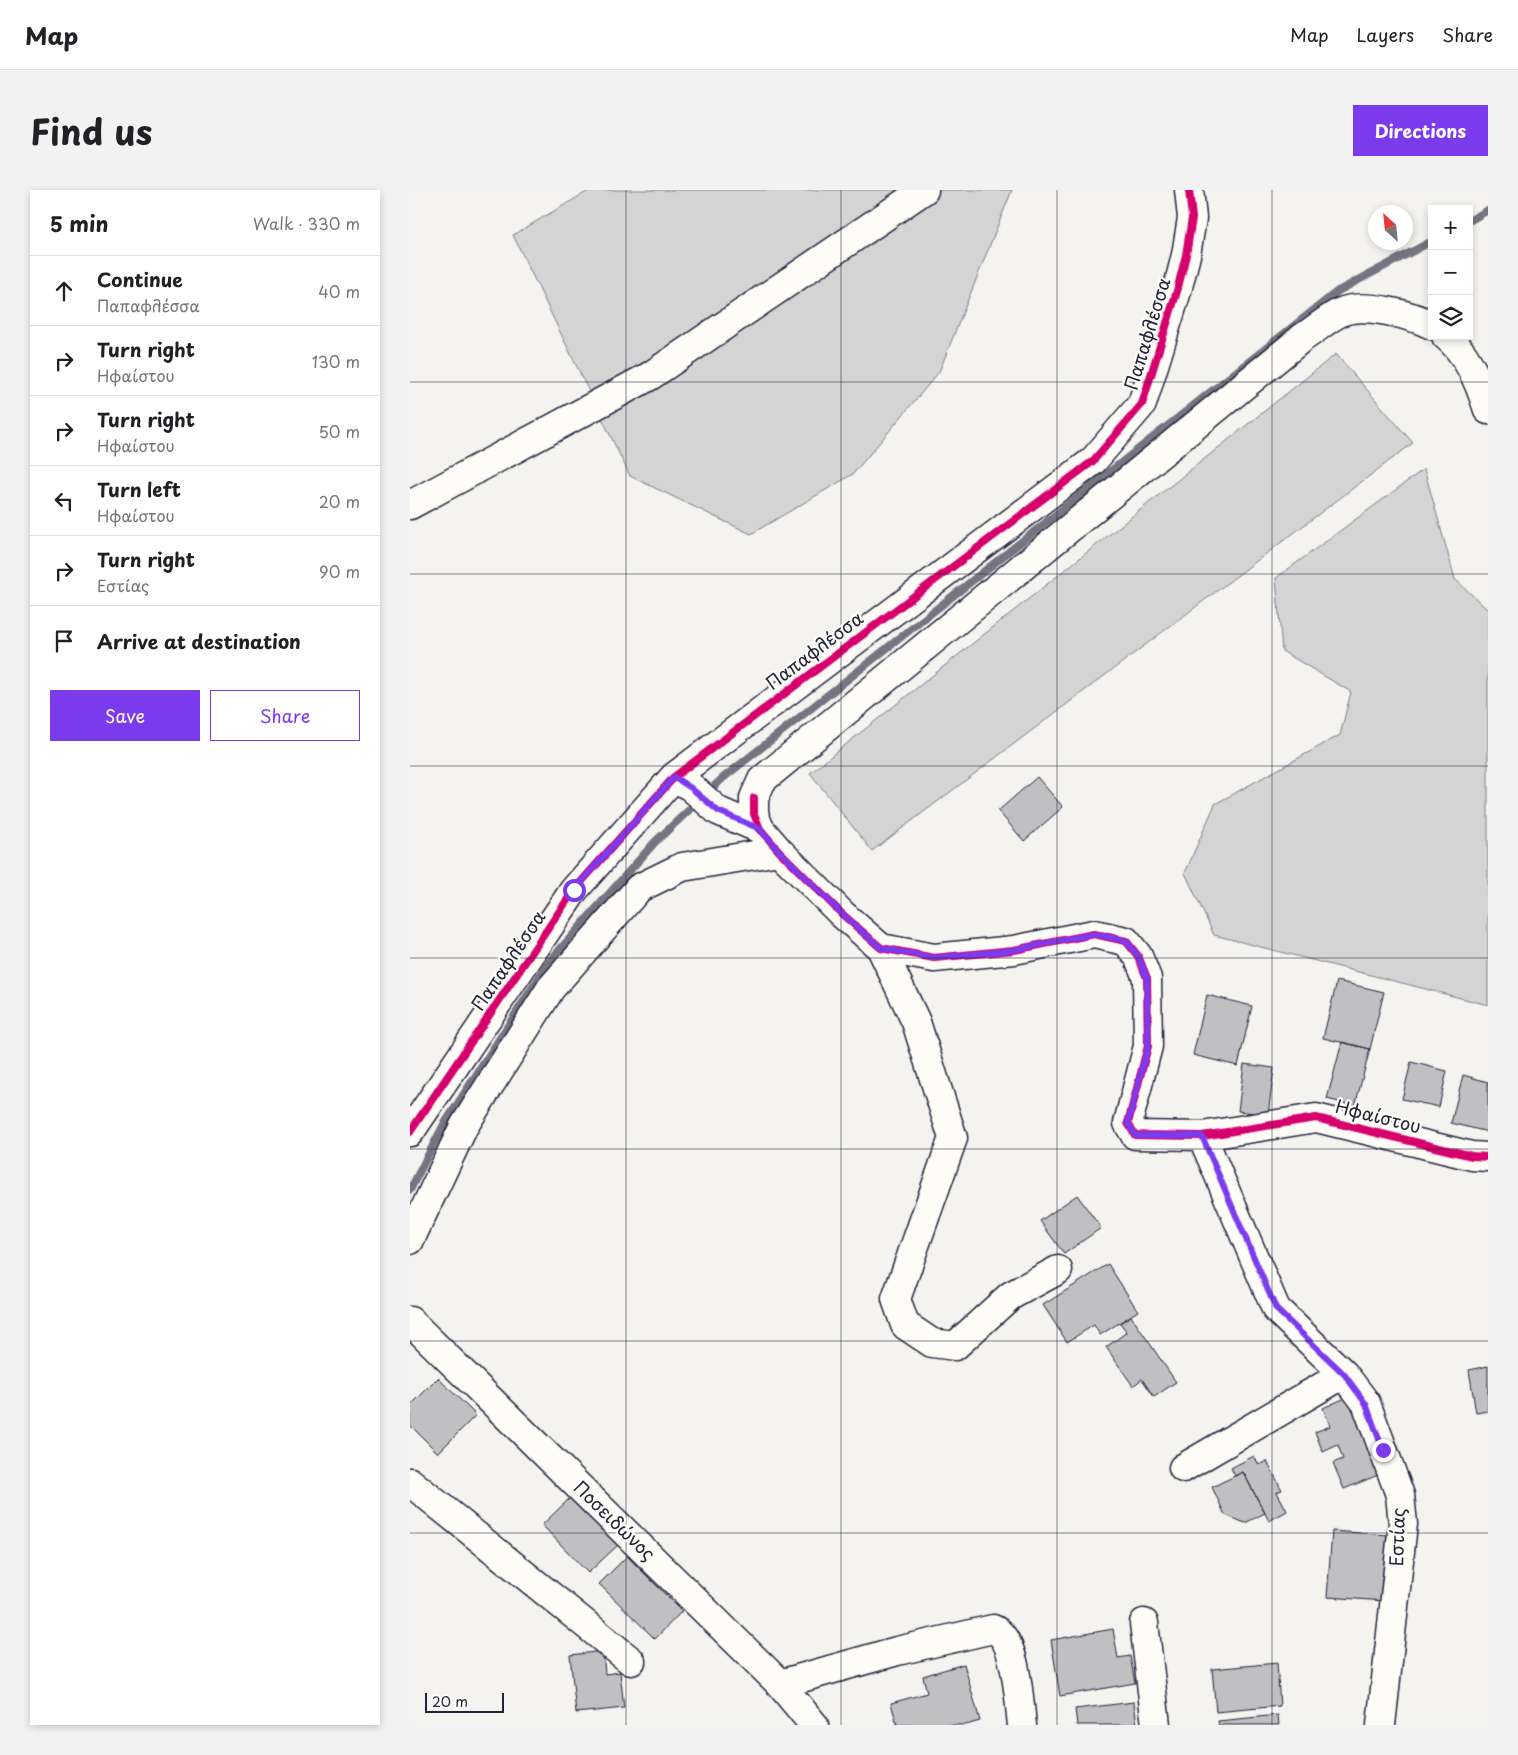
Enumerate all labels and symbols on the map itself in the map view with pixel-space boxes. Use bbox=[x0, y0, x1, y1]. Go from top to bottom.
north arrow bbox=[1368, 205, 1413, 250]
street label: Παπαφλέσσα bbox=[1117, 274, 1176, 393]
street label: Παπαφλέσσα bbox=[760, 604, 869, 695]
route start bbox=[563, 879, 586, 902]
street label: Παπαφλέσσα bbox=[464, 904, 552, 1016]
street label: Ηφαίστου bbox=[1333, 1092, 1424, 1139]
route end bbox=[1372, 1439, 1395, 1462]
street label: Ποσειδώνος bbox=[568, 1474, 662, 1566]
street label: Εστίας bbox=[1382, 1507, 1411, 1567]
scale bar bbox=[425, 1690, 504, 1713]

